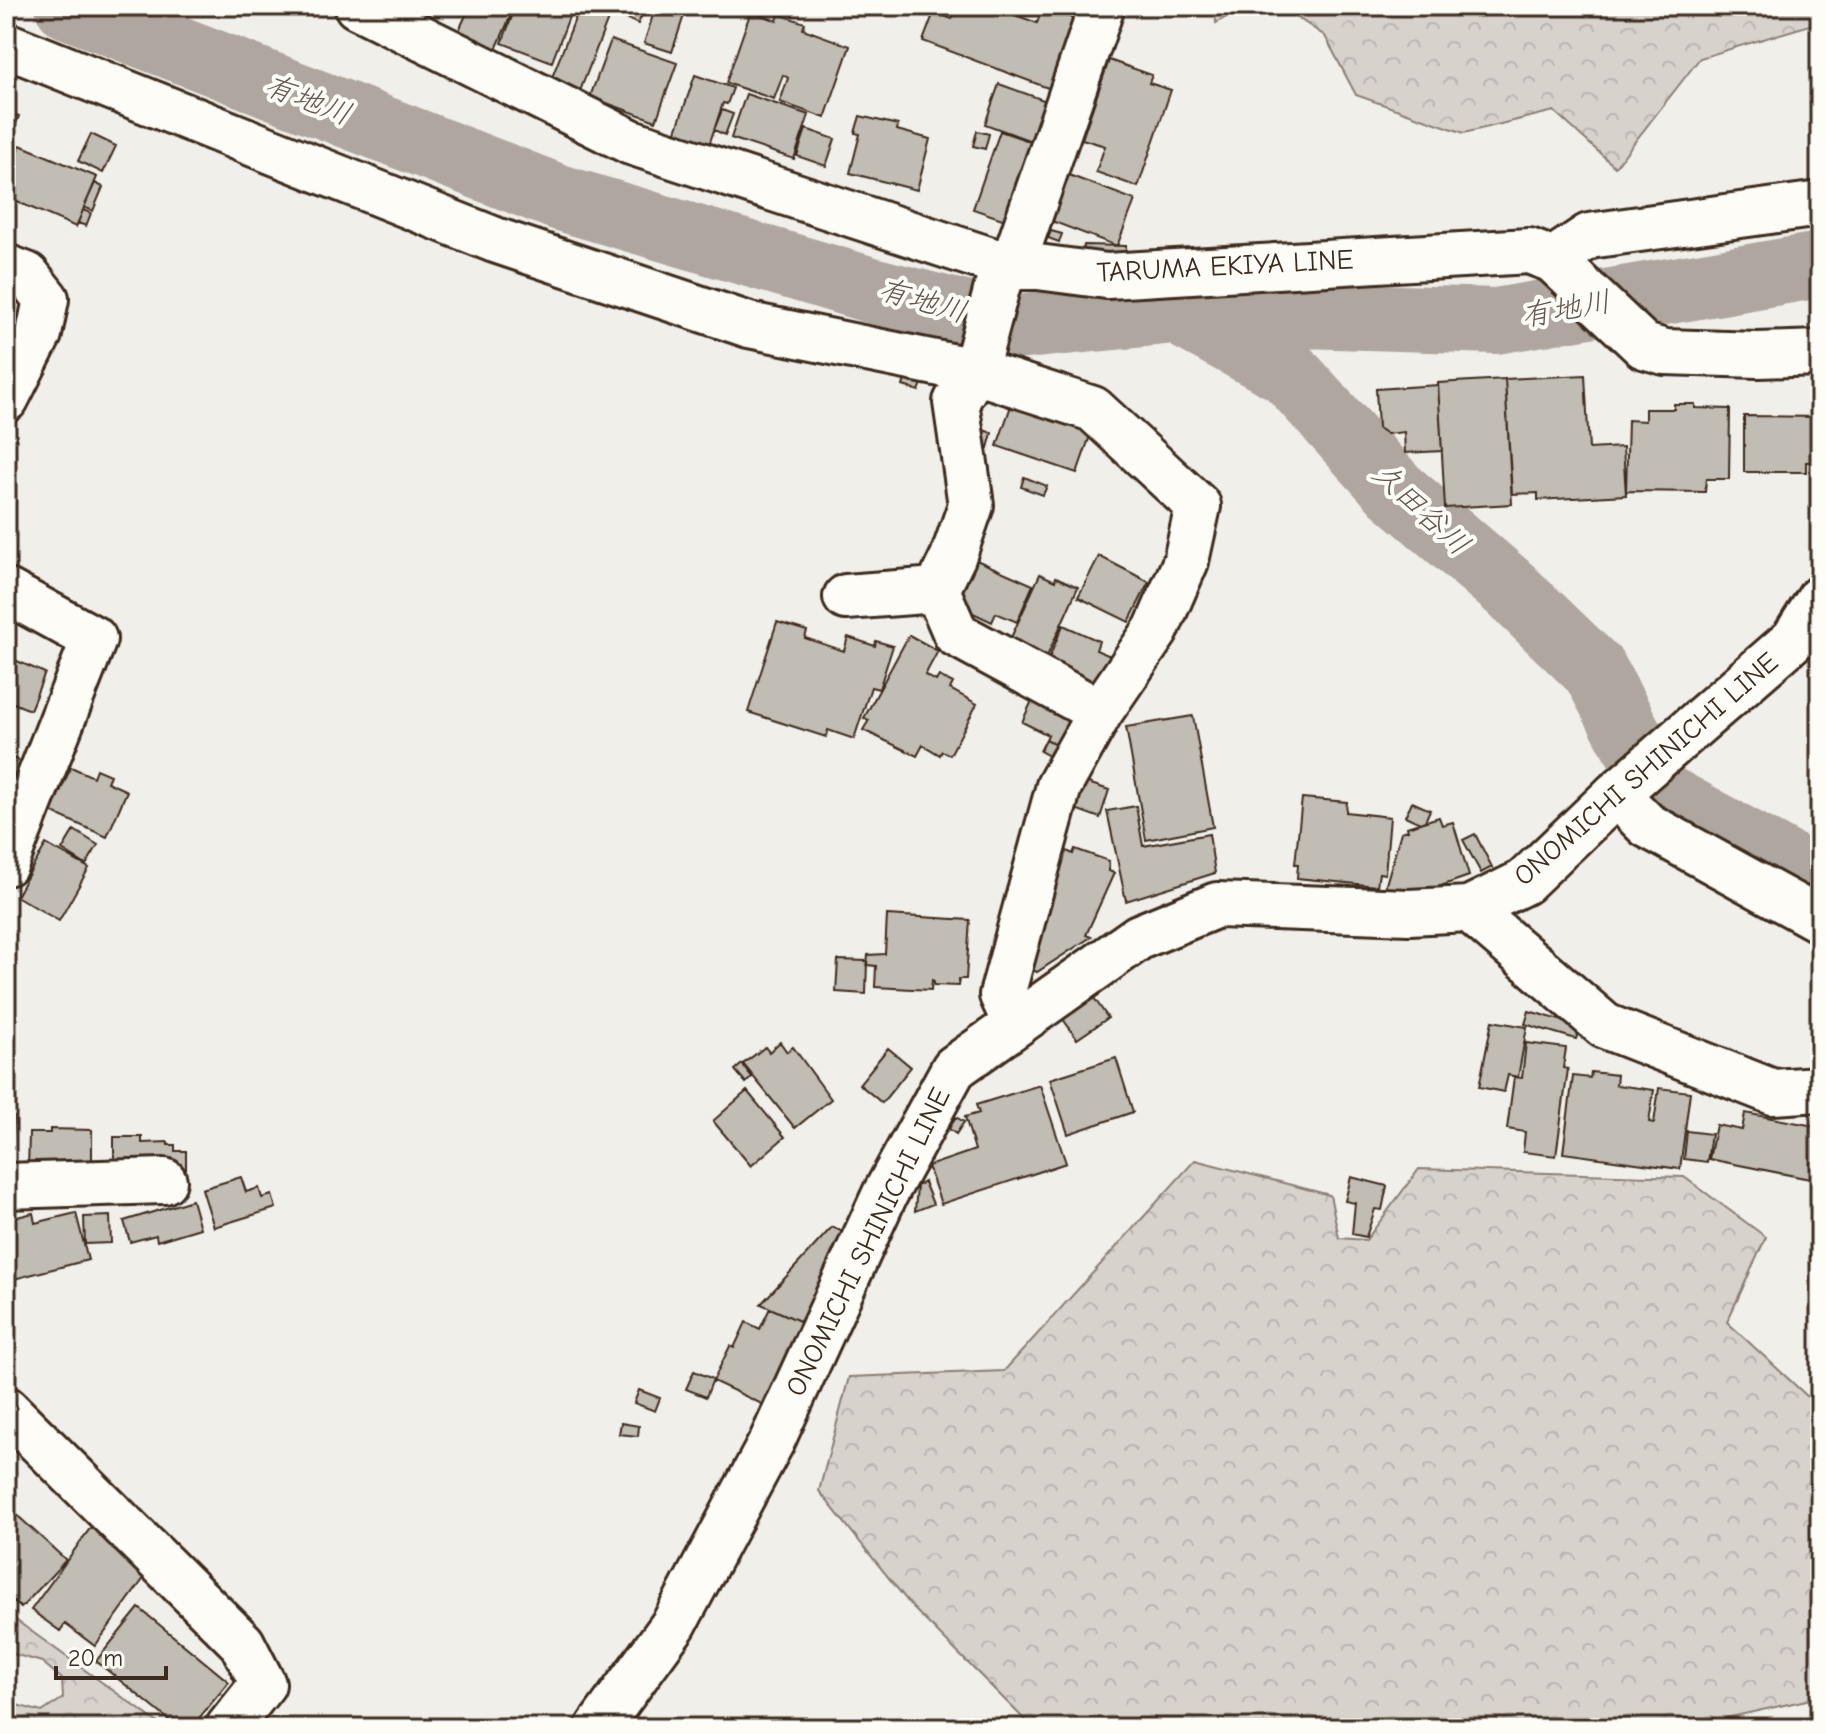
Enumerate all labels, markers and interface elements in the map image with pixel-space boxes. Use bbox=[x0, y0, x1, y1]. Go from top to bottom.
water label: 有地川 bbox=[260, 68, 356, 132]
street label: TARUMA EKIYA LINE bbox=[1096, 243, 1354, 289]
water label: 有地川 bbox=[875, 272, 971, 330]
water label: 有地川 bbox=[1519, 284, 1613, 334]
water label: 久田谷川 bbox=[1365, 455, 1477, 563]
street label: ONOMICHI SHINICHI LINE bbox=[1508, 646, 1784, 892]
street label: ONOMICHI SHINICHI LINE bbox=[779, 1083, 957, 1401]
scale bar bbox=[56, 1630, 166, 1680]
text: 20 m bbox=[68, 1644, 123, 1672]

